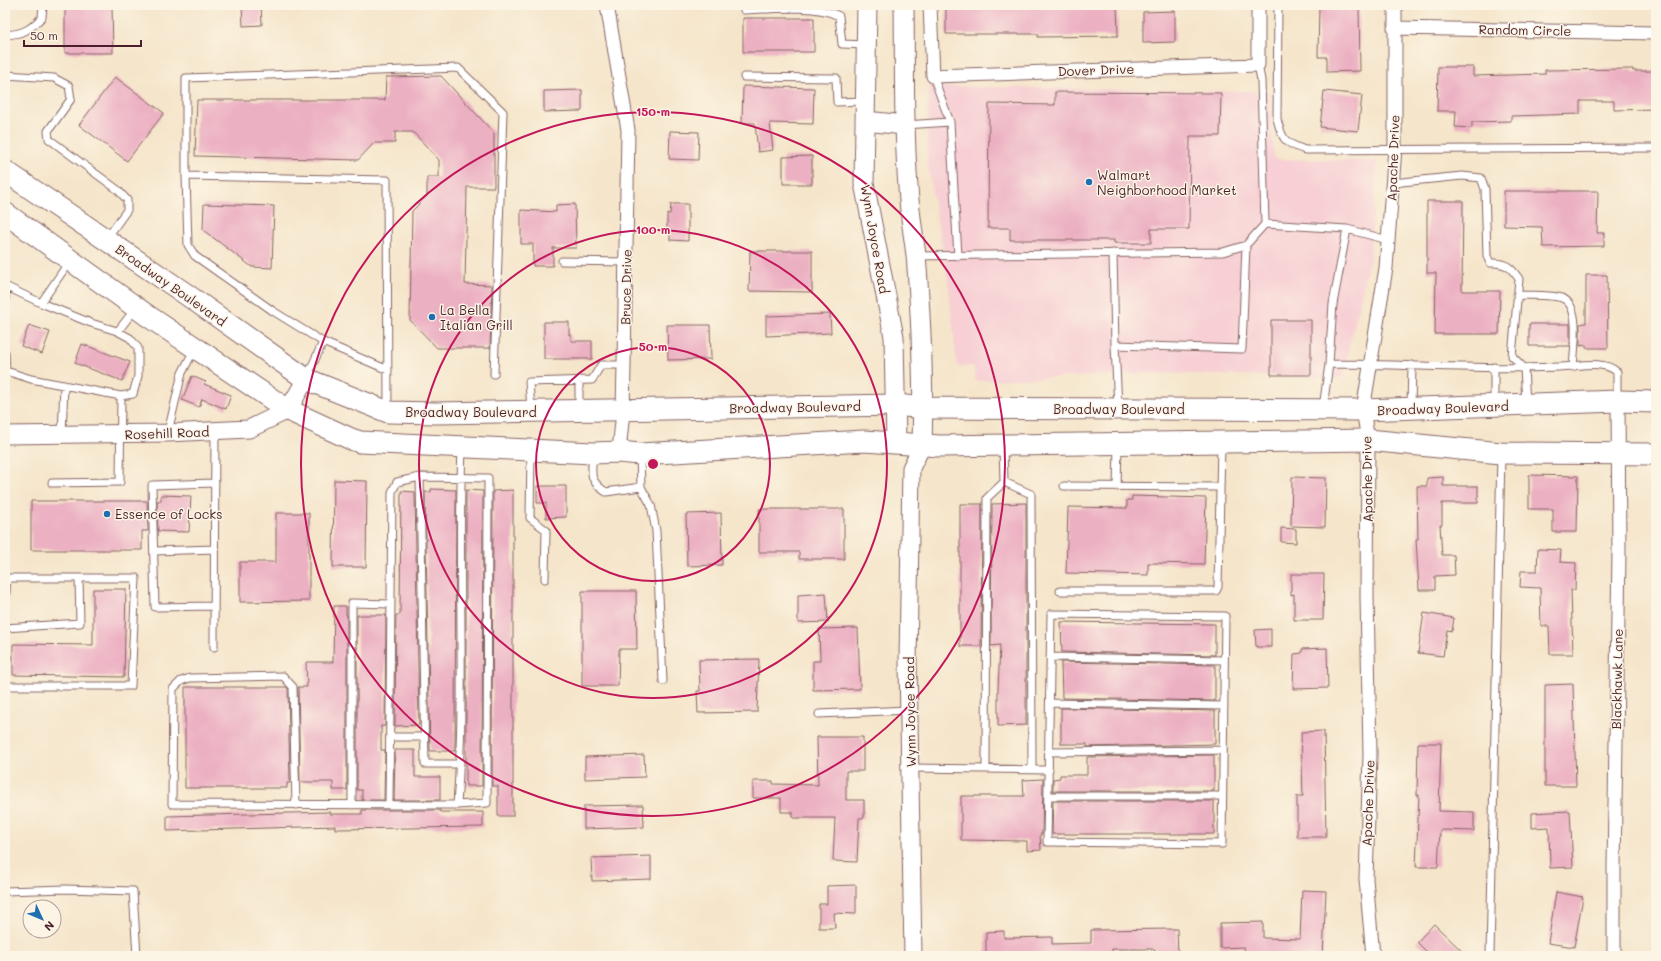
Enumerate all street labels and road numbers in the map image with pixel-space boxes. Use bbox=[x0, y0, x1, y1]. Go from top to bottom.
street label: Random Circle bbox=[1478, 20, 1572, 39]
street label: Dover Drive bbox=[1057, 60, 1135, 79]
street label: Apache Drive bbox=[1382, 114, 1403, 202]
street label: Wynn Joyce Road bbox=[858, 183, 893, 295]
street label: Broadway Boulevard bbox=[112, 240, 230, 329]
street label: Bruce Drive bbox=[616, 249, 635, 325]
street label: Broadway Boulevard bbox=[729, 397, 861, 416]
street label: Broadway Boulevard bbox=[1377, 397, 1509, 418]
street label: Broadway Boulevard bbox=[1053, 400, 1185, 417]
street label: Broadway Boulevard bbox=[405, 403, 537, 420]
street label: Rosehill Road bbox=[124, 423, 210, 442]
street label: Apache Drive bbox=[1357, 436, 1376, 522]
street label: Blackhawk Lane bbox=[1607, 628, 1626, 730]
street label: Wynn Joyce Road bbox=[900, 657, 919, 767]
street label: Apache Drive bbox=[1357, 759, 1378, 847]

